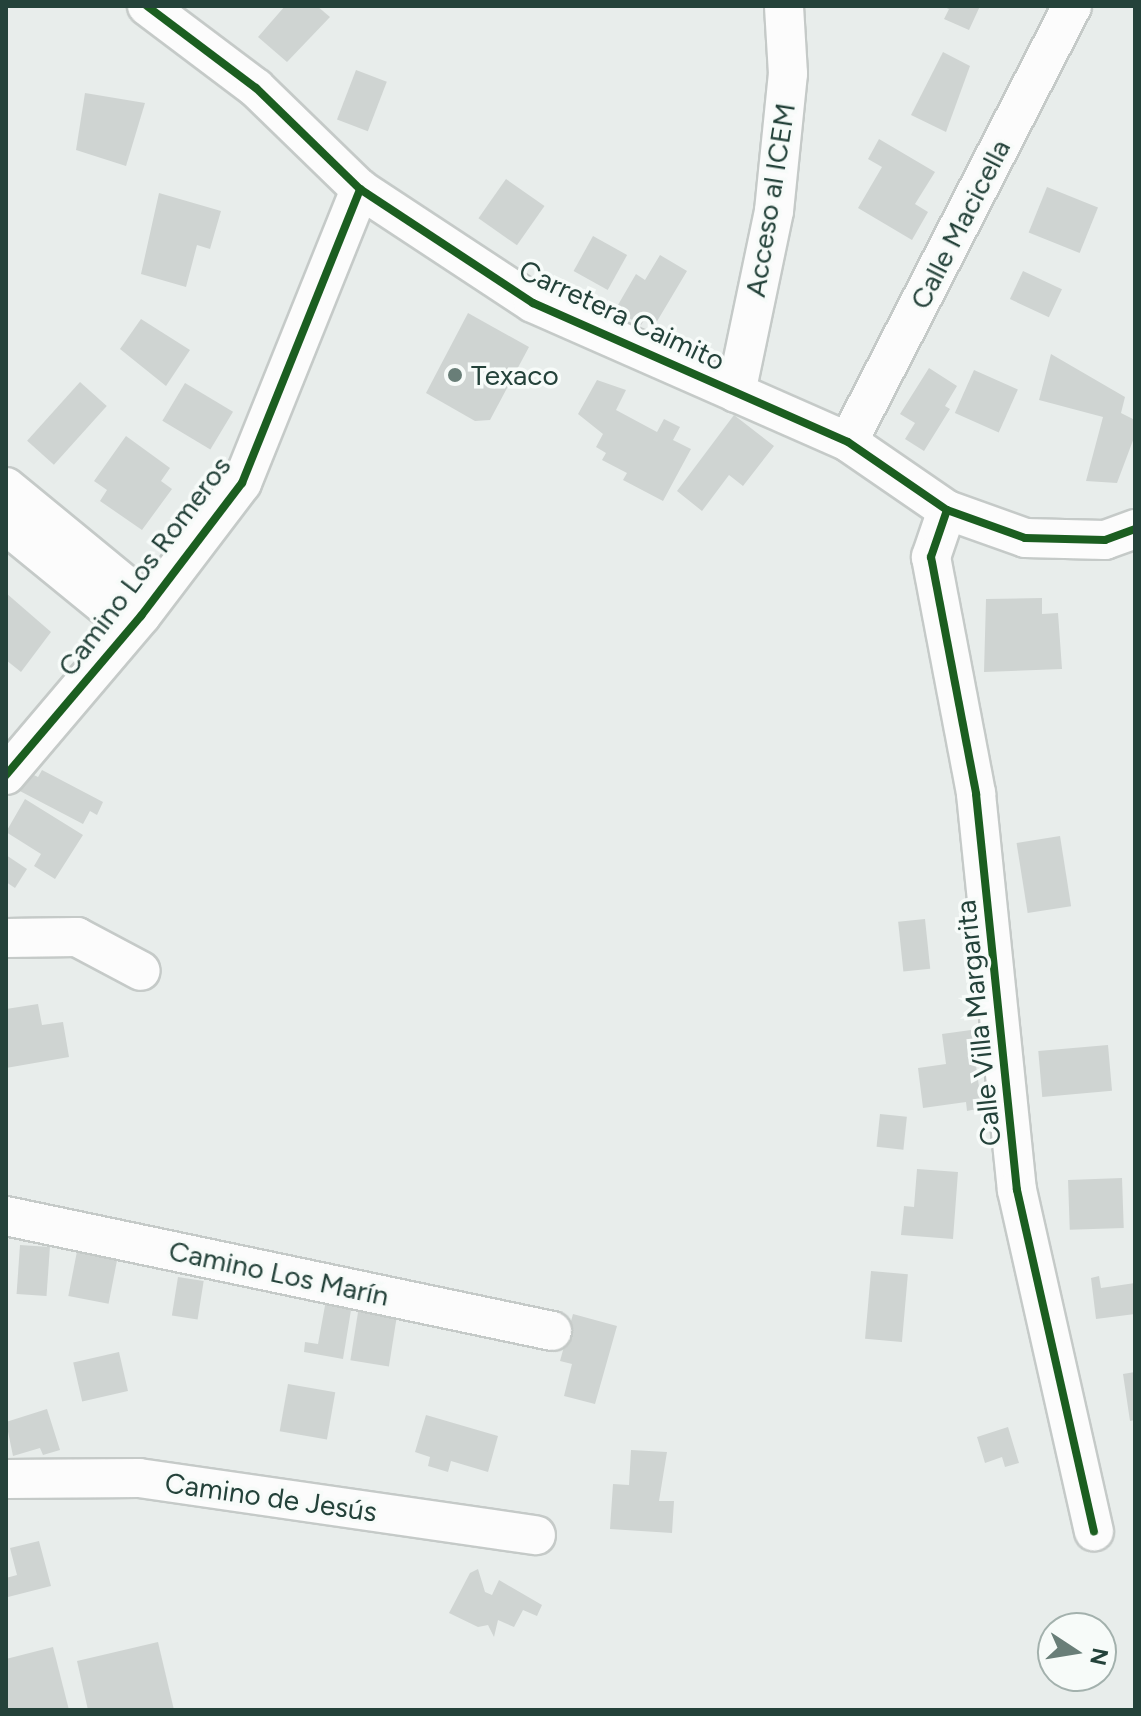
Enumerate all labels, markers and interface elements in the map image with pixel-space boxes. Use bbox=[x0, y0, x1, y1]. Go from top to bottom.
street label: Acceso al ICEM bbox=[738, 101, 802, 299]
street label: Calle Macicella bbox=[903, 134, 1017, 314]
street label: Carretera Caimito bbox=[514, 253, 730, 377]
place label: Texaco bbox=[471, 358, 559, 392]
marker: Texaco bbox=[446, 366, 464, 384]
street label: Camino Los Romeros bbox=[51, 450, 237, 682]
street label: Calle Villa Margarita bbox=[948, 898, 1008, 1148]
street label: Camino Los Marín bbox=[166, 1233, 392, 1313]
street label: Camino de Jesús bbox=[163, 1465, 379, 1529]
north arrow bbox=[1037, 1612, 1117, 1692]
text: N bbox=[1084, 1646, 1114, 1668]

